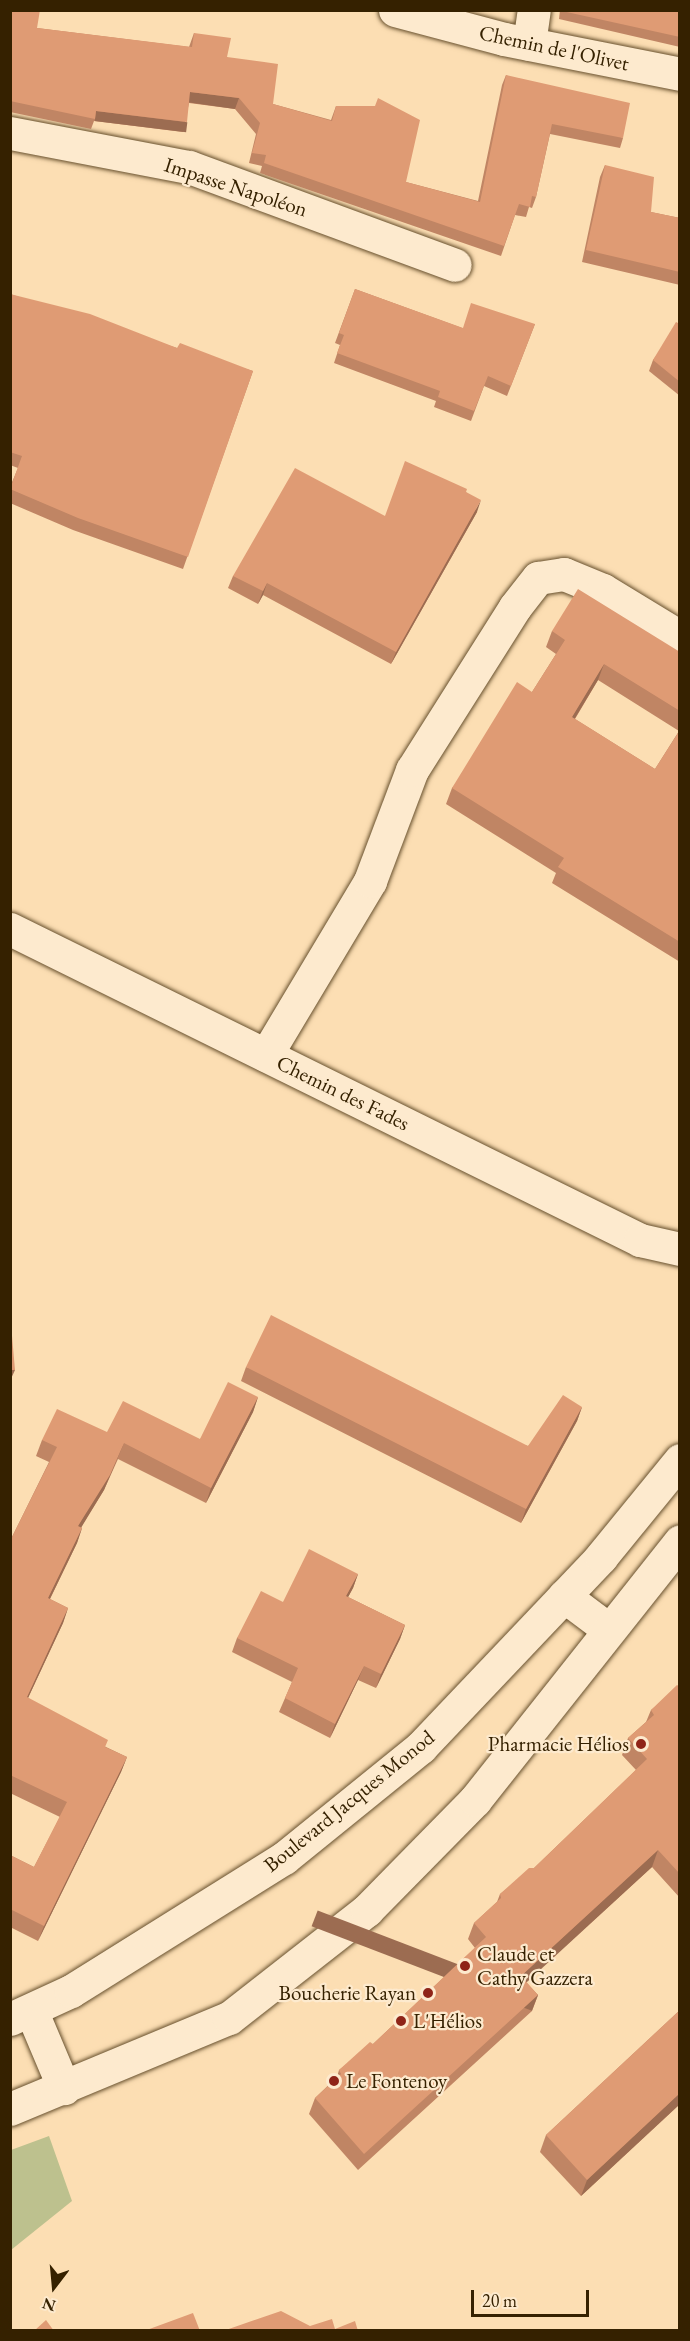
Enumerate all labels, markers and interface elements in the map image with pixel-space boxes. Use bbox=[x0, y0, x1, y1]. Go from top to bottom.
street label: Chemin de l'Olivet bbox=[477, 20, 631, 76]
street label: Impasse Napoléon bbox=[161, 152, 311, 222]
street label: Chemin des Fades bbox=[273, 1050, 413, 1136]
street label: Boulevard Jacques Monod bbox=[259, 1725, 439, 1877]
place label: Pharmacie Hélios bbox=[488, 1731, 629, 1757]
marker: Pharmacie Hélios bbox=[634, 1737, 648, 1751]
place label: Claude et Cathy Gazzera bbox=[477, 1941, 593, 1991]
marker: Claude et Cathy Gazzera bbox=[458, 1959, 472, 1973]
place label: Boucherie Rayan bbox=[279, 1980, 416, 2006]
marker: Boucherie Rayan bbox=[421, 1986, 435, 2000]
place label: L'Hélios bbox=[413, 2008, 482, 2034]
marker: L'Hélios bbox=[394, 2014, 408, 2028]
place label: Le Fontenoy bbox=[346, 2068, 447, 2094]
marker: Le Fontenoy bbox=[327, 2074, 341, 2088]
north arrow bbox=[24, 2257, 84, 2317]
scale bar bbox=[474, 2278, 592, 2316]
text: 20 m bbox=[482, 2289, 517, 2312]
text: N bbox=[40, 2293, 58, 2317]

